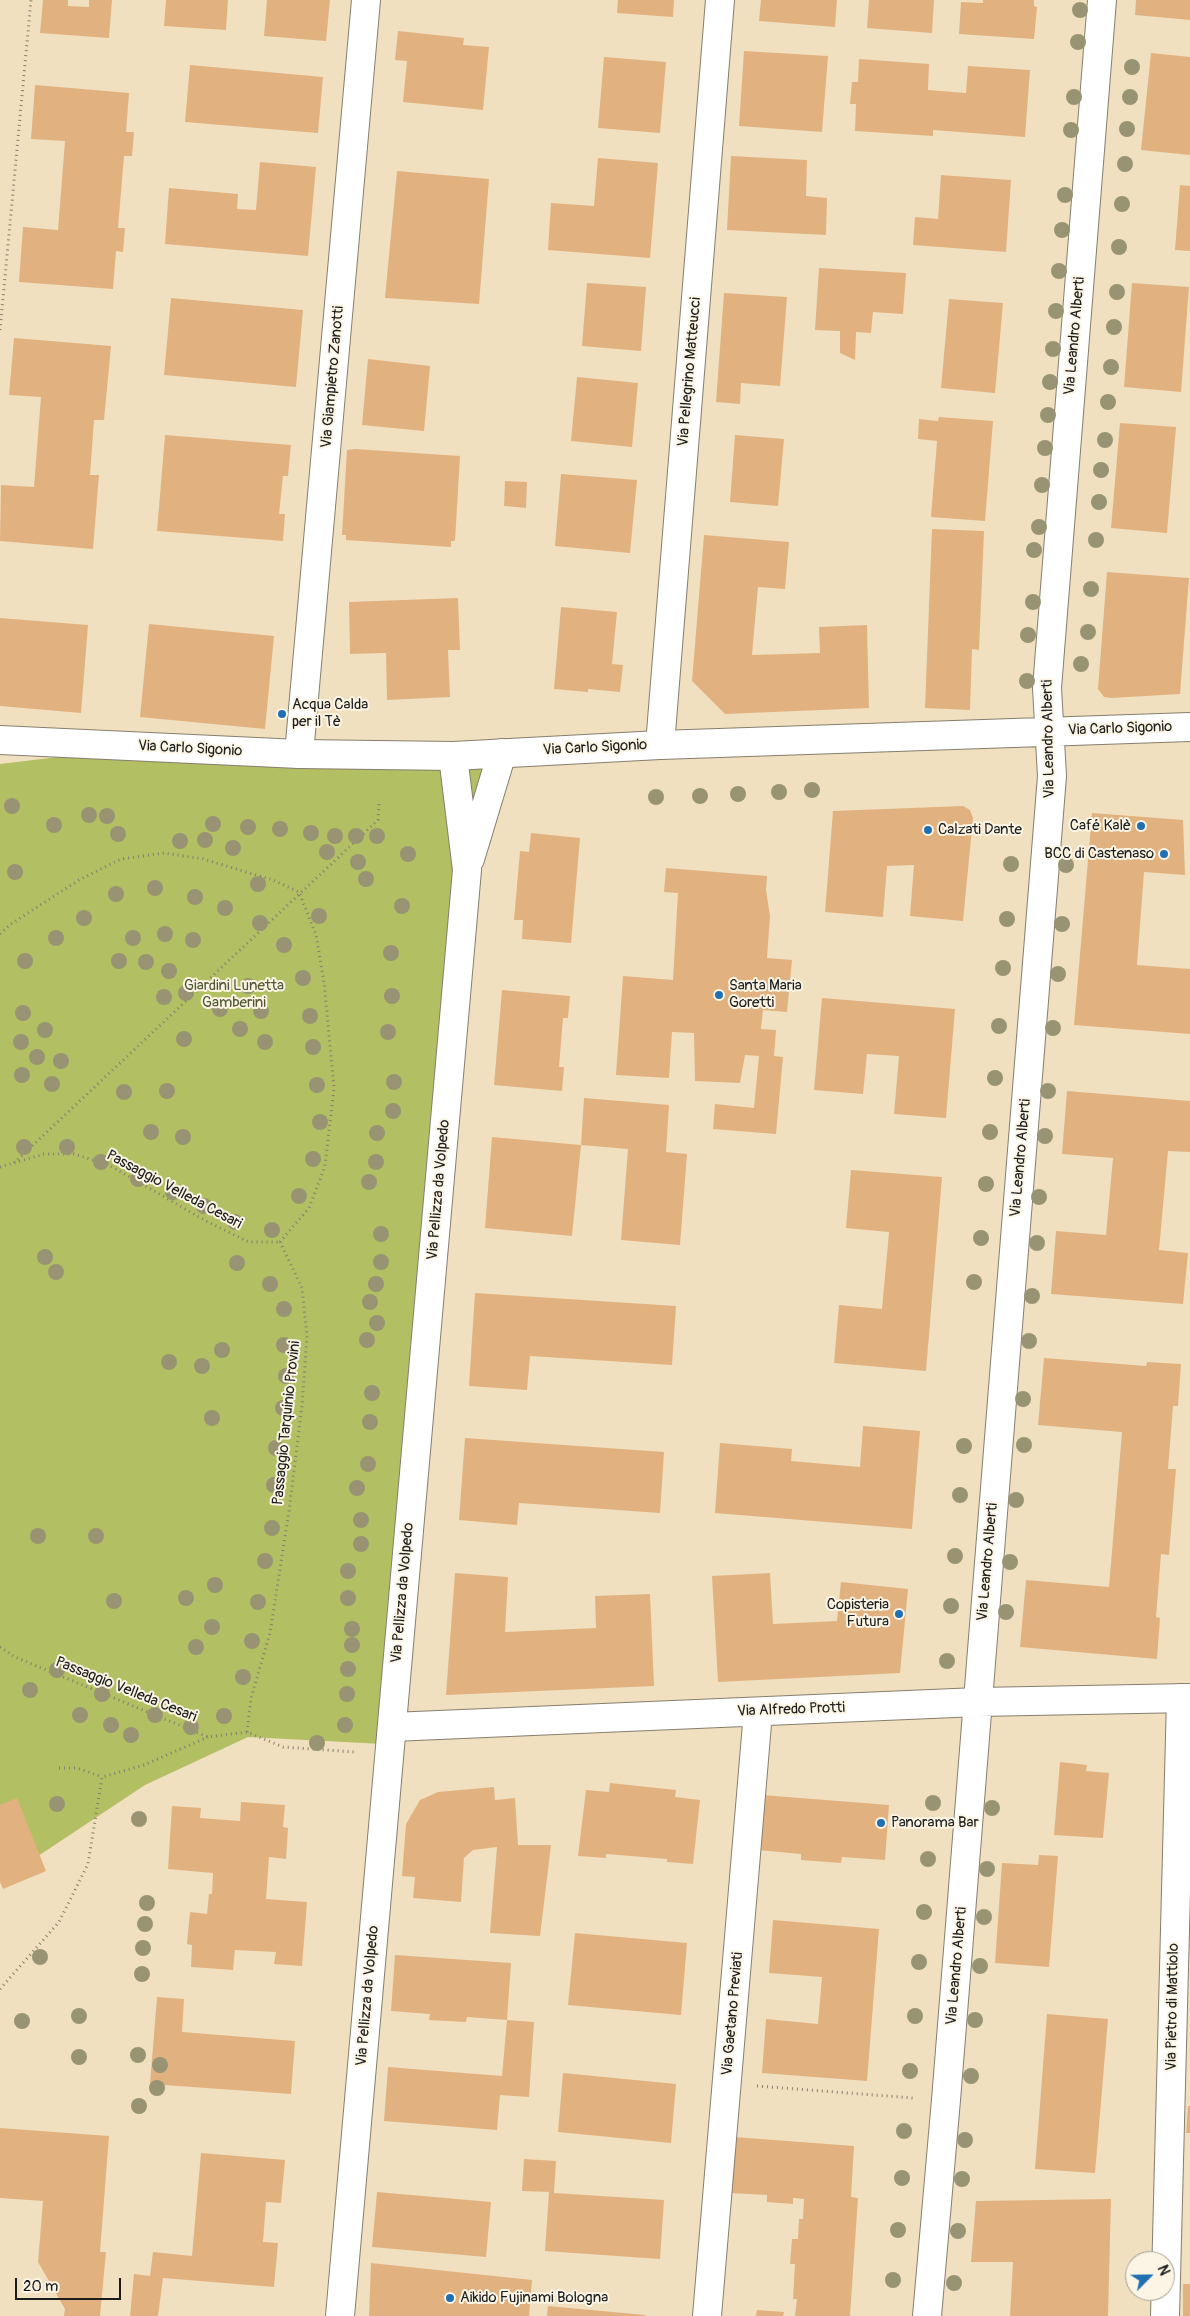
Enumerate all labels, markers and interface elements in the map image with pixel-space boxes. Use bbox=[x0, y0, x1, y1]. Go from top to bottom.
street label: Via Leandro Alberti bbox=[1061, 276, 1089, 396]
street label: Via Pellegrino Matteucci bbox=[675, 297, 705, 447]
street label: Via Giampietro Zanotti bbox=[318, 305, 348, 449]
street label: Via Leandro Alberti bbox=[1039, 680, 1059, 798]
place label: Acqua Calda per il Tè bbox=[292, 696, 368, 731]
marker: Acqua Calda per il Tè bbox=[276, 708, 288, 720]
street label: Via Carlo Sigonio bbox=[1068, 718, 1172, 740]
street label: Via Carlo Sigonio bbox=[542, 736, 648, 760]
street label: Via Carlo Sigonio bbox=[137, 737, 243, 761]
place label: Café Kalè bbox=[1070, 817, 1131, 835]
marker: Café Kalè bbox=[1135, 820, 1147, 832]
place label: Calzati Dante bbox=[938, 821, 1022, 839]
marker: Calzati Dante bbox=[922, 824, 934, 836]
place label: BCC di Castenaso bbox=[1044, 845, 1154, 863]
marker: BCC di Castenaso bbox=[1158, 848, 1170, 860]
park label: Giardini Lunetta Gamberini bbox=[184, 977, 284, 1012]
place label: Santa Maria Goretti bbox=[729, 977, 802, 1012]
marker: Santa Maria Goretti bbox=[713, 989, 725, 1001]
street label: Via Leandro Alberti bbox=[1007, 1098, 1035, 1218]
street label: Via Pellizza da Volpedo bbox=[424, 1119, 454, 1261]
street label: Passaggio Velleda Cesari bbox=[103, 1147, 245, 1233]
street label: Passaggio Tarquinio Provini bbox=[269, 1340, 305, 1506]
street label: Via Leandro Alberti bbox=[974, 1502, 1002, 1622]
street label: Via Pellizza da Volpedo bbox=[388, 1522, 418, 1664]
place label: Copisteria Futura bbox=[827, 1596, 889, 1631]
marker: Copisteria Futura bbox=[893, 1608, 905, 1620]
street label: Passaggio Velleda Cesari bbox=[53, 1653, 199, 1727]
street label: Via Alfredo Protti bbox=[737, 1699, 845, 1721]
place label: Panorama Bar bbox=[891, 1814, 979, 1832]
marker: Panorama Bar bbox=[875, 1817, 887, 1829]
street label: Via Leandro Alberti bbox=[943, 1906, 971, 2026]
street label: Via Pellizza da Volpedo bbox=[353, 1925, 383, 2067]
street label: Via Pietro di Mattiolo bbox=[1163, 1943, 1183, 2071]
street label: Via Gaetano Previati bbox=[719, 1951, 747, 2077]
north arrow bbox=[1125, 2251, 1175, 2301]
text: N bbox=[1154, 2263, 1173, 2278]
scale bar bbox=[18, 2268, 124, 2300]
text: 20 m bbox=[23, 2277, 58, 2296]
place label: Aikido Fujinami Bologna bbox=[460, 2289, 608, 2307]
marker: Aikido Fujinami Bologna bbox=[444, 2292, 456, 2304]

